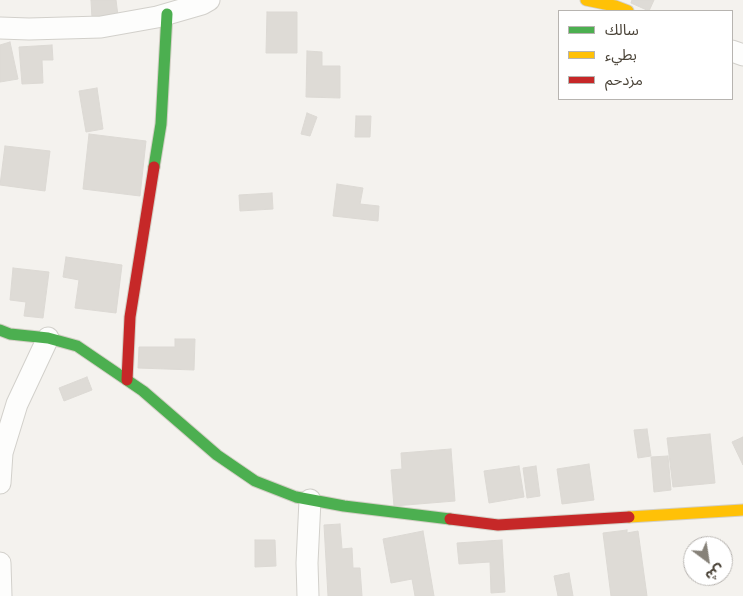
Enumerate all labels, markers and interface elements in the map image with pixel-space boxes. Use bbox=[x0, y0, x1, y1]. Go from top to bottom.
legend bbox=[558, 10, 733, 100]
text: سالك bbox=[605, 21, 639, 39]
text: بطيء bbox=[605, 46, 637, 64]
text: مزدحم bbox=[605, 71, 643, 89]
north arrow bbox=[683, 536, 733, 586]
text: ش bbox=[702, 560, 728, 586]

